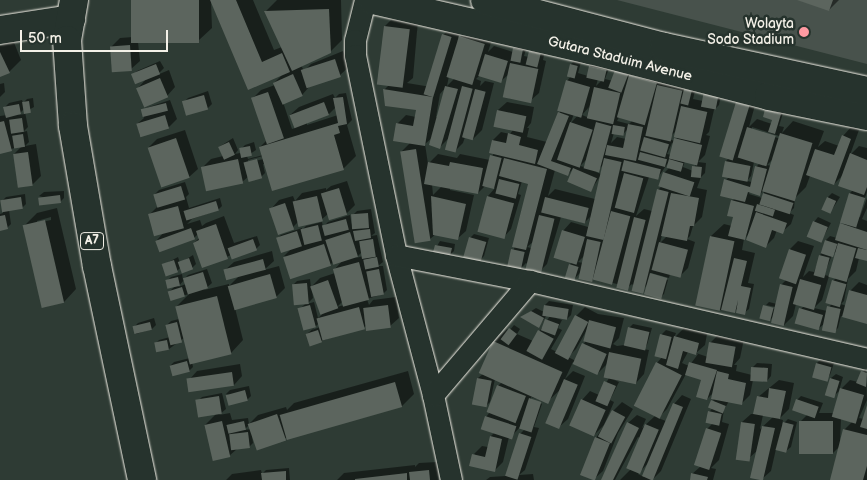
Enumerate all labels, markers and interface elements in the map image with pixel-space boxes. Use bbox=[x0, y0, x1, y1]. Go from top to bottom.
place label: Wolayta Sodo Stadium bbox=[707, 16, 794, 48]
scale bar bbox=[22, 20, 170, 52]
marker: Wolayta Sodo Stadium bbox=[798, 26, 810, 38]
text: 50 m bbox=[28, 29, 62, 48]
street label: Gutara Staduim Avenue bbox=[546, 33, 694, 85]
road number: A7 bbox=[80, 232, 104, 250]

